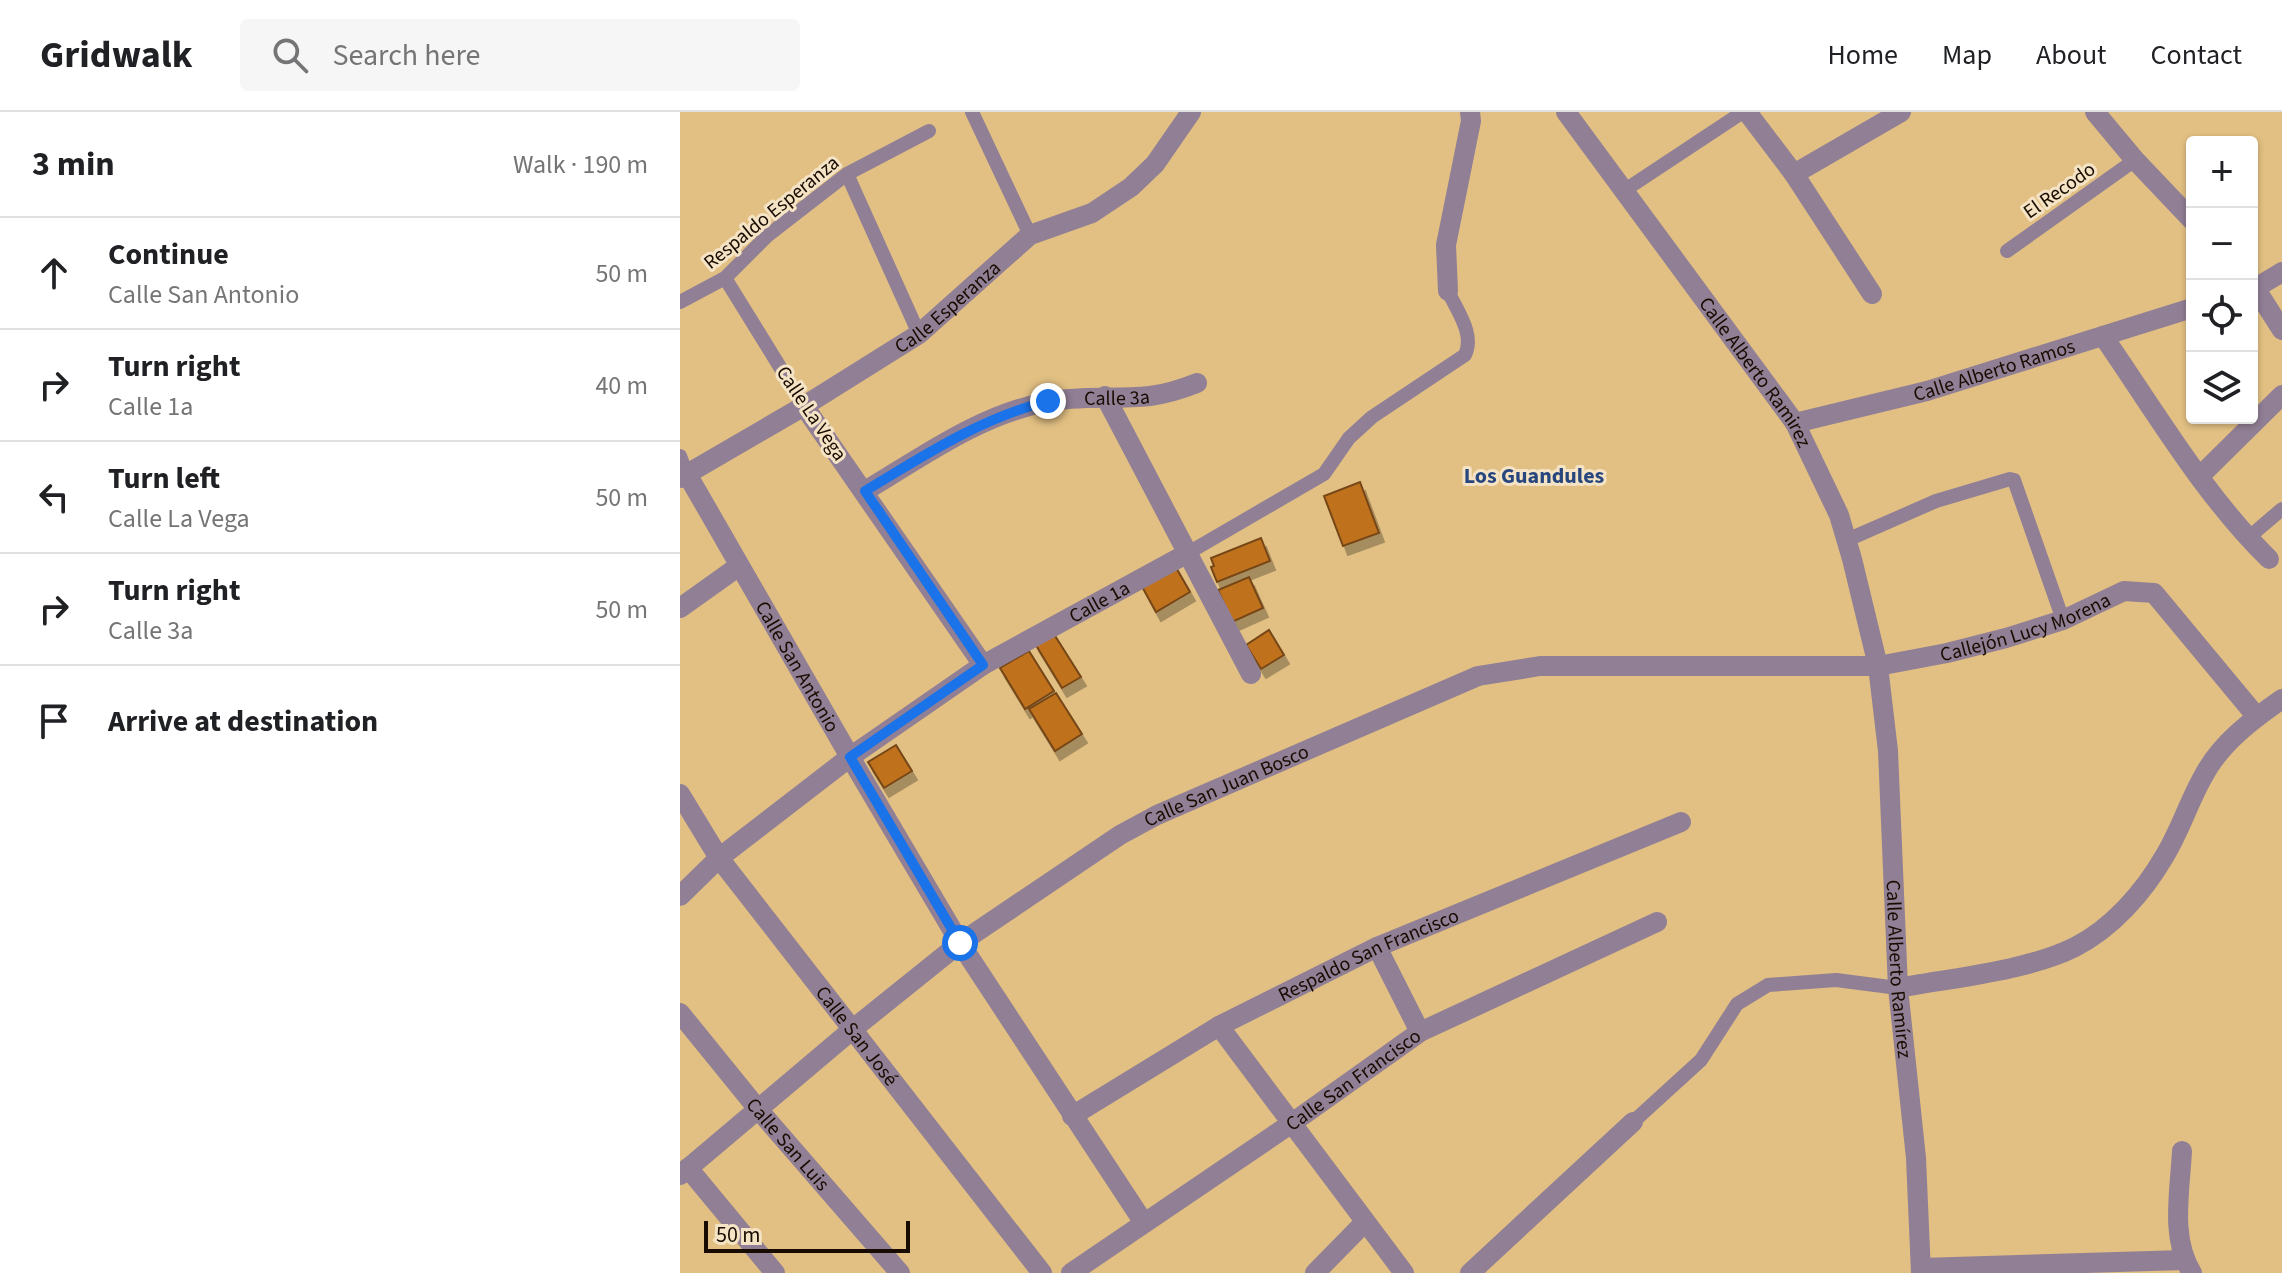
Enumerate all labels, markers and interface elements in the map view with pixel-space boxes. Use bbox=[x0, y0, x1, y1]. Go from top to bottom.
search box bbox=[240, 19, 800, 91]
text: Gridwalk bbox=[40, 28, 192, 82]
icon: search bbox=[268, 33, 312, 77]
text: Search here bbox=[332, 34, 480, 77]
text: Home bbox=[1827, 35, 1898, 75]
text: Map bbox=[1942, 35, 1992, 75]
text: About bbox=[2036, 35, 2107, 75]
text: Contact bbox=[2151, 35, 2242, 75]
map controls bbox=[2186, 136, 2258, 424]
button: + bbox=[2186, 136, 2258, 208]
text: 3 min bbox=[32, 140, 115, 189]
text: Walk · 190 m bbox=[513, 146, 648, 183]
street label: Respaldo Esperanza bbox=[698, 149, 845, 276]
street label: El Recodo bbox=[2018, 156, 2101, 226]
button: − bbox=[2186, 208, 2258, 280]
text: Continue bbox=[108, 233, 229, 276]
icon: ahead bbox=[32, 251, 76, 295]
text: 50 m bbox=[595, 255, 648, 292]
street label: Calle Esperanza bbox=[889, 255, 1007, 361]
text: Calle San Antonio bbox=[108, 276, 299, 313]
button: locate bbox=[2186, 280, 2258, 352]
street label: Calle Alberto Ramirez bbox=[1692, 292, 1818, 452]
street label: Calle Alberto Ramos bbox=[1910, 332, 2079, 409]
text: Turn right bbox=[108, 345, 240, 388]
button: layers bbox=[2186, 352, 2258, 424]
street label: Calle La Vega bbox=[769, 361, 853, 467]
icon: right bbox=[32, 363, 76, 407]
text: 40 m bbox=[595, 367, 648, 404]
route end bbox=[1030, 383, 1066, 419]
street label: Calle 3a bbox=[1084, 383, 1151, 413]
text: Calle 1a bbox=[108, 388, 193, 425]
text: Turn left bbox=[108, 457, 220, 500]
district label: Los Guandules bbox=[1464, 460, 1605, 492]
icon: left bbox=[32, 475, 76, 519]
text: 50 m bbox=[595, 479, 648, 516]
text: Calle La Vega bbox=[108, 500, 250, 537]
text: Turn right bbox=[108, 569, 240, 612]
street label: Calle 1a bbox=[1064, 574, 1135, 630]
street label: Callejón Lucy Morena bbox=[1938, 586, 2116, 669]
icon: right bbox=[32, 587, 76, 631]
text: 50 m bbox=[595, 591, 648, 628]
street label: Calle San Antonio bbox=[748, 596, 846, 738]
text: Calle 3a bbox=[108, 612, 193, 649]
icon: arrive bbox=[32, 699, 76, 743]
text: Arrive at destination bbox=[108, 700, 378, 743]
street label: Calle San Juan Bosco bbox=[1139, 738, 1313, 835]
street label: Calle Alberto Ramírez bbox=[1878, 879, 1918, 1060]
street label: Respaldo San Francisco bbox=[1274, 902, 1463, 1009]
route start bbox=[942, 925, 978, 961]
street label: Calle San José bbox=[809, 980, 904, 1092]
street label: Calle San Francisco bbox=[1280, 1023, 1427, 1138]
street label: Calle San Luis bbox=[739, 1092, 836, 1197]
scale bar bbox=[704, 1217, 910, 1253]
text: 50 m bbox=[716, 1219, 761, 1251]

